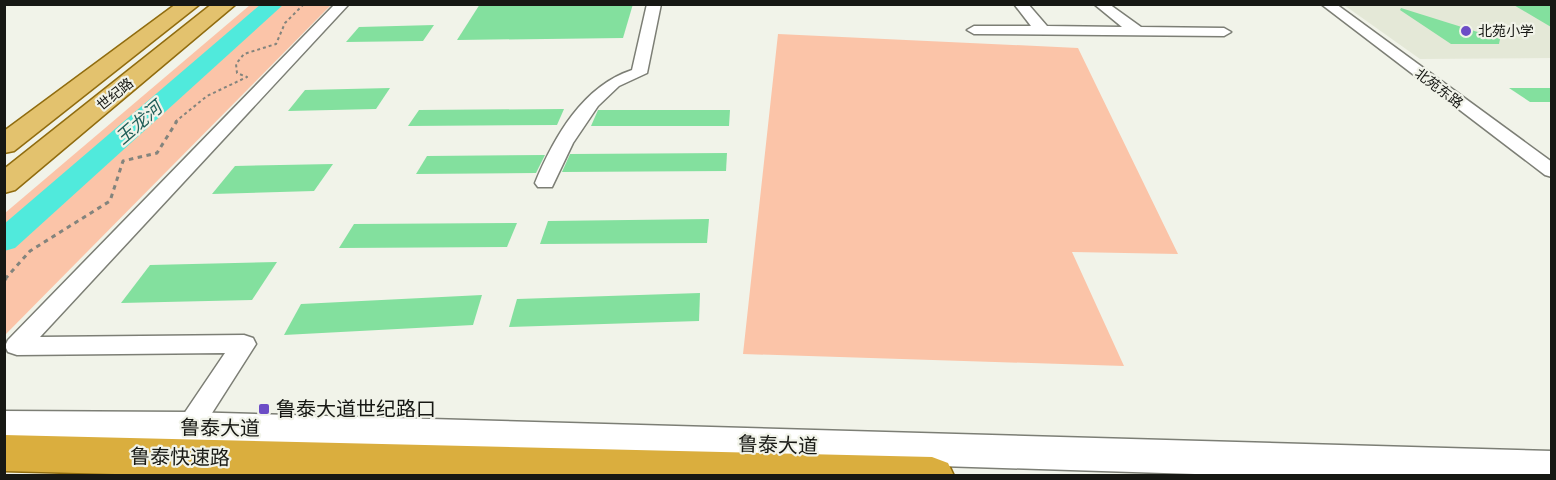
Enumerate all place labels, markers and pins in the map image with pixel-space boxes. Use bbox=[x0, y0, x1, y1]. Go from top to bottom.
place label: 北苑小学 bbox=[1478, 23, 1534, 39]
marker: 北苑小学 bbox=[1459, 24, 1473, 38]
place label: 鲁泰大道世纪路口 bbox=[276, 397, 436, 421]
marker: 鲁泰大道世纪路口 bbox=[257, 402, 271, 416]

